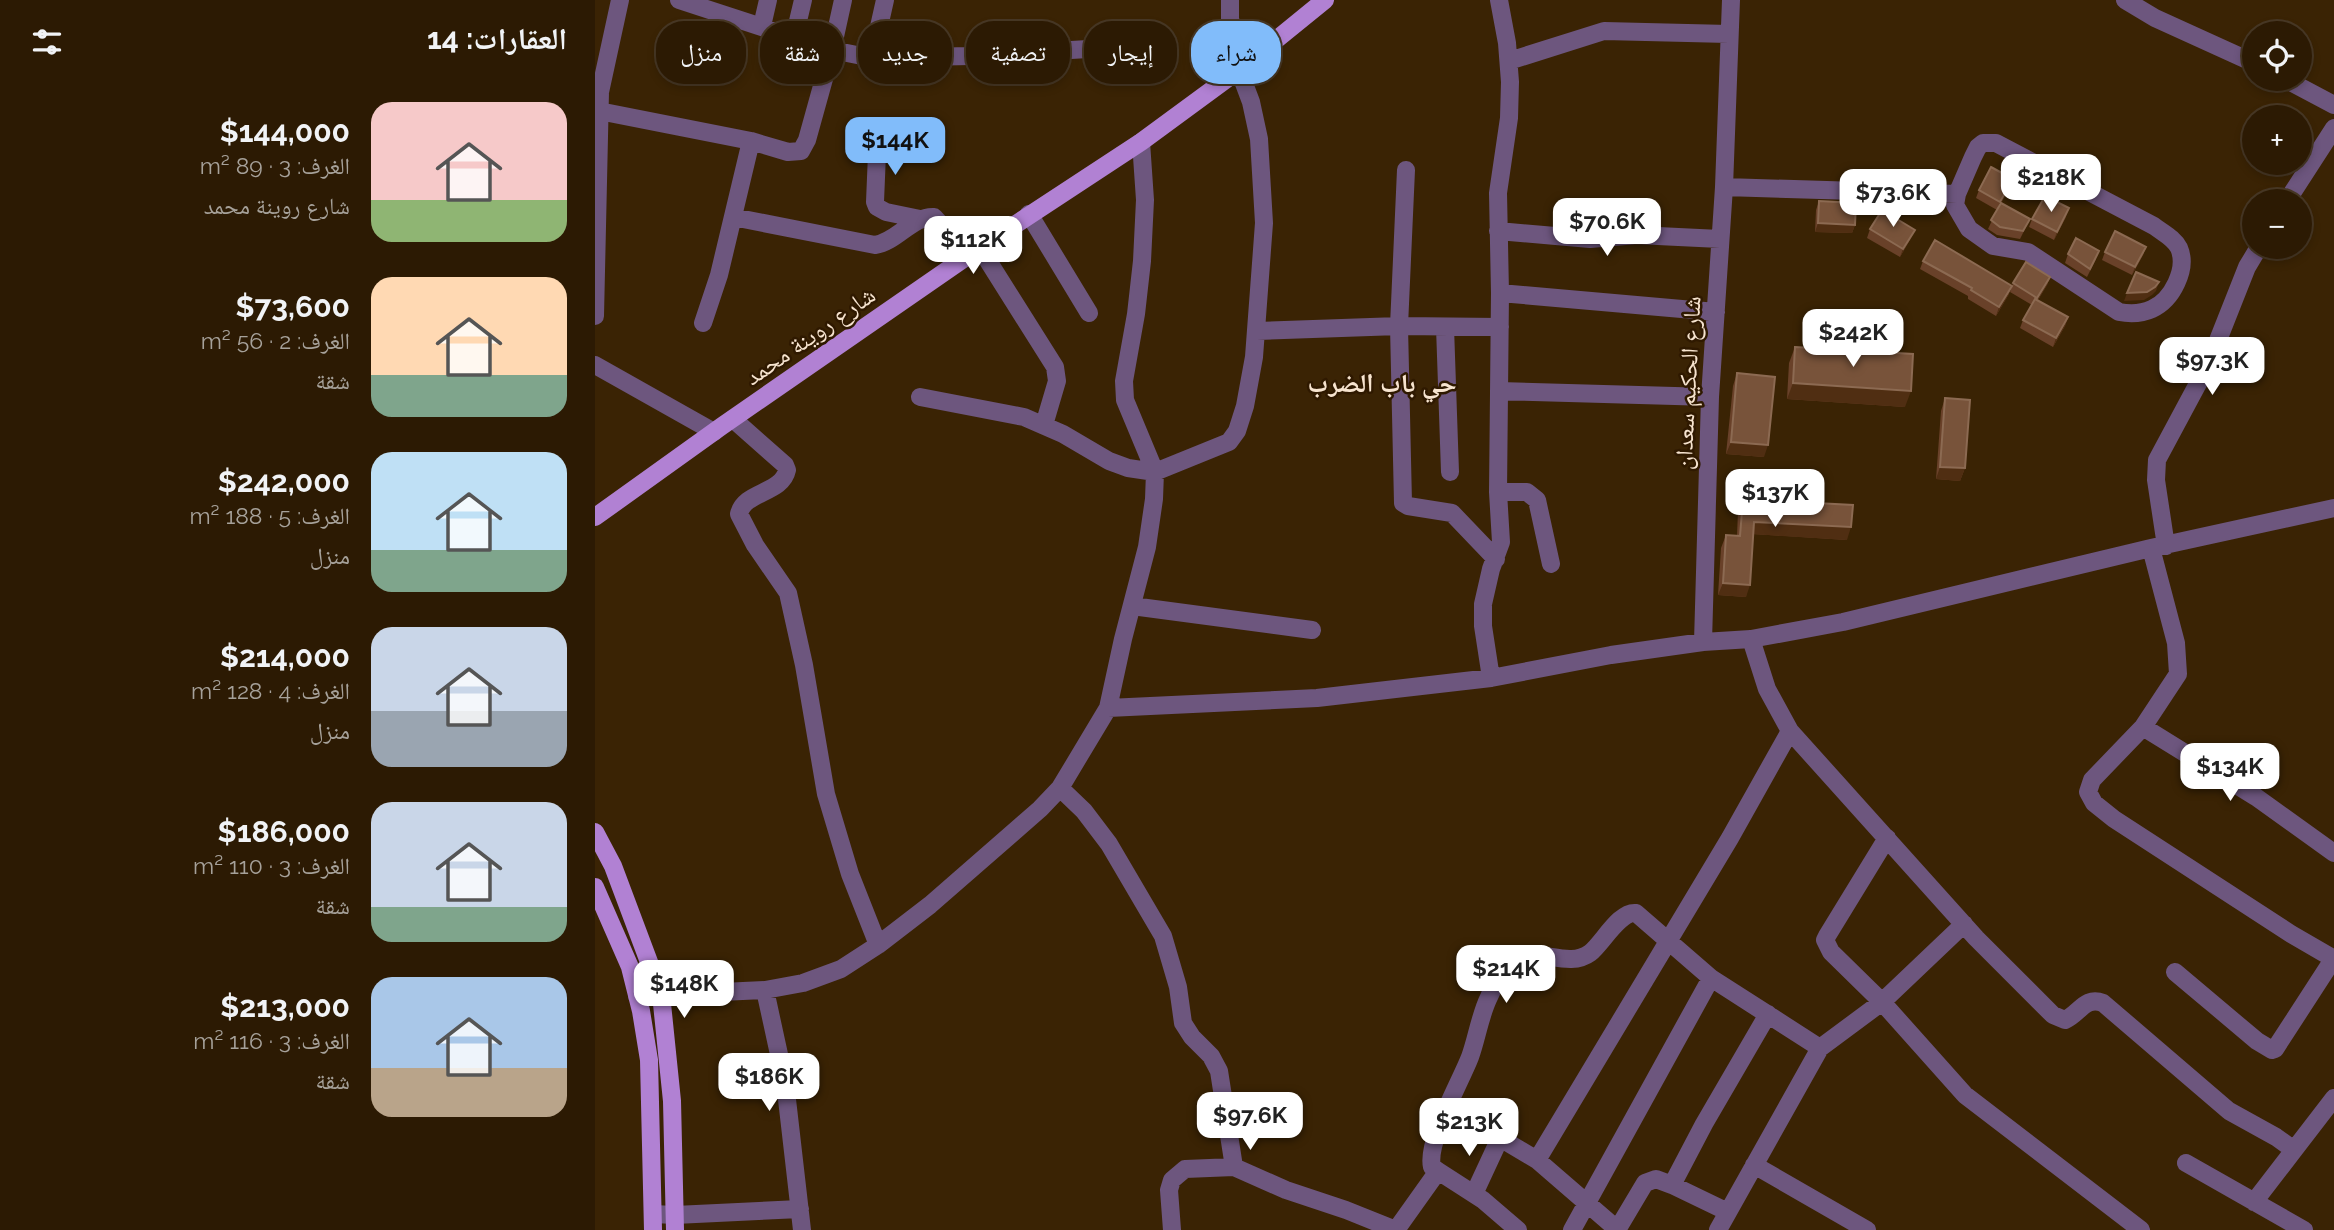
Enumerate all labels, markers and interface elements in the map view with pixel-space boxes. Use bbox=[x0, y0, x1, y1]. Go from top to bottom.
text: العقارات: 14 bbox=[427, 21, 567, 56]
chip: منزل bbox=[656, 21, 746, 84]
chip: شقة bbox=[760, 21, 844, 84]
chip: جديد bbox=[858, 21, 952, 84]
chip: تصفية bbox=[966, 21, 1070, 84]
chip: إيجار bbox=[1084, 21, 1177, 84]
chip: شراء bbox=[1191, 21, 1281, 84]
map controls bbox=[2242, 21, 2312, 259]
button: locate bbox=[2242, 21, 2312, 91]
icon: filters bbox=[28, 23, 66, 61]
button: + bbox=[2242, 105, 2312, 175]
text: $144,000 bbox=[220, 114, 350, 149]
pin: $144K bbox=[846, 118, 944, 177]
text: $144K bbox=[861, 126, 929, 153]
icon: home bbox=[427, 130, 511, 214]
text: الغرف: 3 · 89 m² bbox=[200, 152, 350, 179]
pin: $218K bbox=[2002, 154, 2100, 214]
text: $218K bbox=[2017, 163, 2085, 190]
pin: $73.6K bbox=[1836, 170, 1950, 229]
text: $73.6K bbox=[1856, 178, 1930, 205]
button: − bbox=[2242, 189, 2312, 259]
text: شارع روينة محمد bbox=[204, 192, 350, 219]
pin: $70.6K bbox=[1550, 198, 1664, 258]
text: $70.6K bbox=[1569, 207, 1645, 234]
pin: $112K bbox=[924, 216, 1022, 276]
text: $112K bbox=[940, 225, 1006, 252]
street label: شارع روينة محمد bbox=[739, 280, 881, 392]
text: $73,600 bbox=[235, 289, 350, 324]
street label: شارع الحكيم سعدان bbox=[1668, 295, 1709, 471]
icon: home bbox=[427, 305, 511, 389]
pin: $242K bbox=[1804, 310, 1902, 369]
text: $242K bbox=[1818, 318, 1888, 345]
text: الغرف: 2 · 56 m² bbox=[201, 327, 350, 354]
pin: $97.3K bbox=[2155, 338, 2269, 397]
text: $97.3K bbox=[2175, 346, 2249, 373]
text: شقة bbox=[316, 367, 350, 394]
district label: حي باب الضرب bbox=[1307, 368, 1457, 403]
text: $242,000 bbox=[218, 464, 350, 499]
pin: $137K bbox=[1726, 470, 1824, 529]
text: $137K bbox=[1741, 478, 1809, 505]
icon: home bbox=[427, 480, 511, 564]
text: الغرف: 5 · 188 m² bbox=[189, 502, 350, 529]
text: منزل bbox=[310, 542, 350, 569]
text: $214,000 bbox=[220, 639, 350, 674]
icon: home bbox=[427, 655, 511, 739]
text: الغرف: 4 · 128 m² bbox=[191, 677, 350, 704]
text: منزل bbox=[310, 717, 350, 744]
pin: $134K bbox=[2181, 744, 2279, 803]
text: $134K bbox=[2196, 752, 2264, 779]
text: $186,000 bbox=[218, 814, 350, 849]
icon: home bbox=[427, 830, 511, 914]
text: الغرف: 3 · 110 m² bbox=[193, 852, 350, 879]
text: شقة bbox=[316, 892, 350, 919]
pin: $214K bbox=[1457, 946, 1555, 1005]
text: $214K bbox=[1472, 954, 1540, 981]
pin: $148K bbox=[635, 960, 733, 1020]
text: $148K bbox=[650, 969, 718, 996]
text: $213,000 bbox=[220, 989, 350, 1024]
icon: home bbox=[427, 1005, 511, 1089]
text: الغرف: 3 · 116 m² bbox=[193, 1027, 350, 1054]
pin: $186K bbox=[720, 1054, 818, 1113]
text: $186K bbox=[734, 1062, 804, 1089]
text: شقة bbox=[316, 1067, 350, 1094]
pin: $97.6K bbox=[1193, 1092, 1307, 1152]
pin: $213K bbox=[1420, 1098, 1518, 1158]
text: $97.6K bbox=[1213, 1101, 1287, 1128]
text: $213K bbox=[1435, 1107, 1503, 1134]

